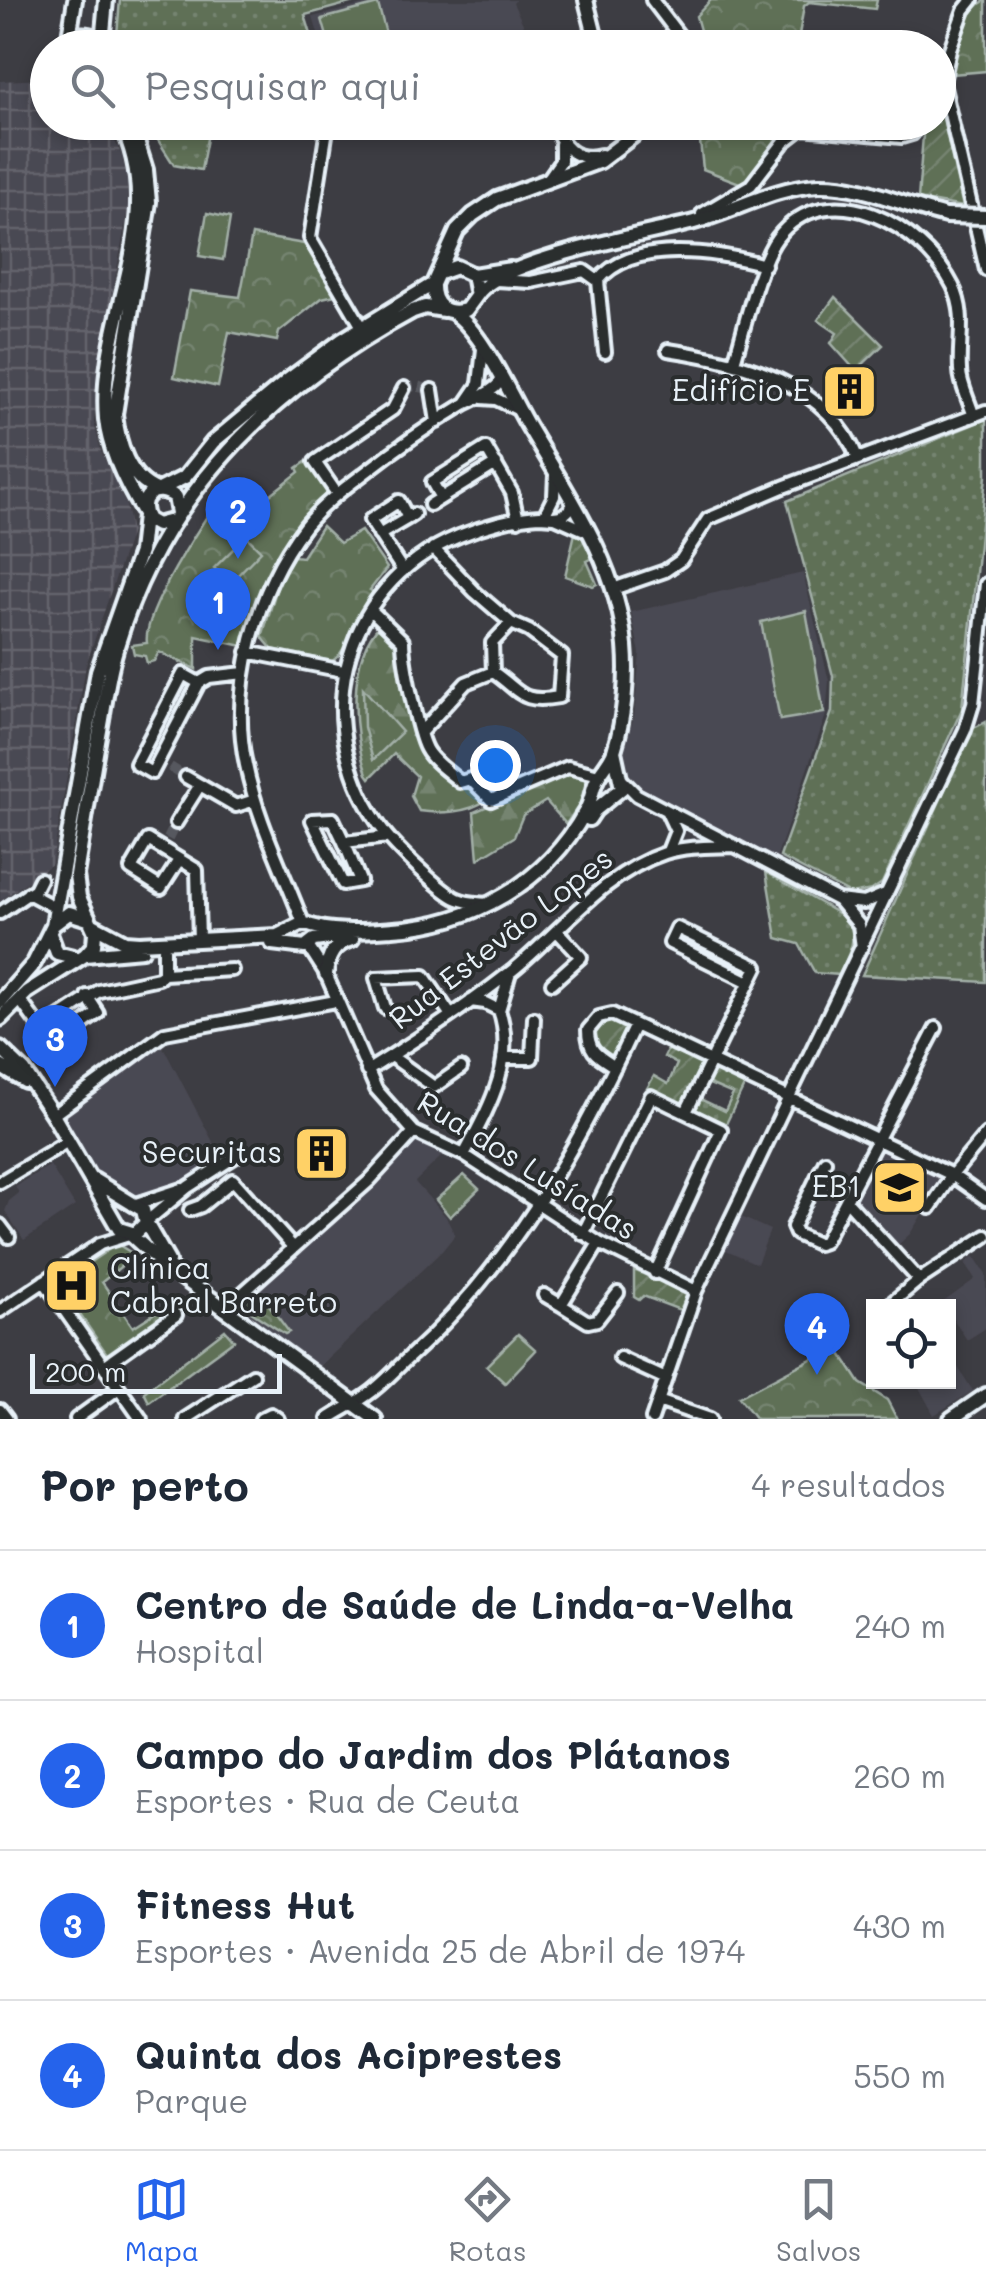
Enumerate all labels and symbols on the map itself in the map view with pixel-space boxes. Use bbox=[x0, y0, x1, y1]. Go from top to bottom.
building icon: Edifício E bbox=[819, 361, 879, 421]
place label: Edifício E bbox=[672, 369, 810, 409]
pin: 2 bbox=[206, 476, 270, 559]
pin: 1 bbox=[186, 568, 250, 650]
your location bbox=[470, 740, 521, 791]
street label: Rua Estevão Lopes bbox=[380, 837, 620, 1037]
pin: 3 bbox=[22, 1004, 88, 1087]
street label: Rua dos Lusíadas bbox=[411, 1081, 646, 1248]
building icon: Securitas bbox=[291, 1123, 351, 1183]
place label: Securitas bbox=[142, 1131, 282, 1171]
school or university icon: EB1 bbox=[870, 1157, 930, 1217]
place label: EB1 bbox=[812, 1165, 861, 1205]
place label: Clínica Cabral Barreto bbox=[110, 1247, 337, 1321]
hospital icon: Clínica Cabral Barreto bbox=[41, 1256, 101, 1316]
pin: 4 bbox=[784, 1292, 850, 1375]
scale bar bbox=[30, 1349, 282, 1394]

